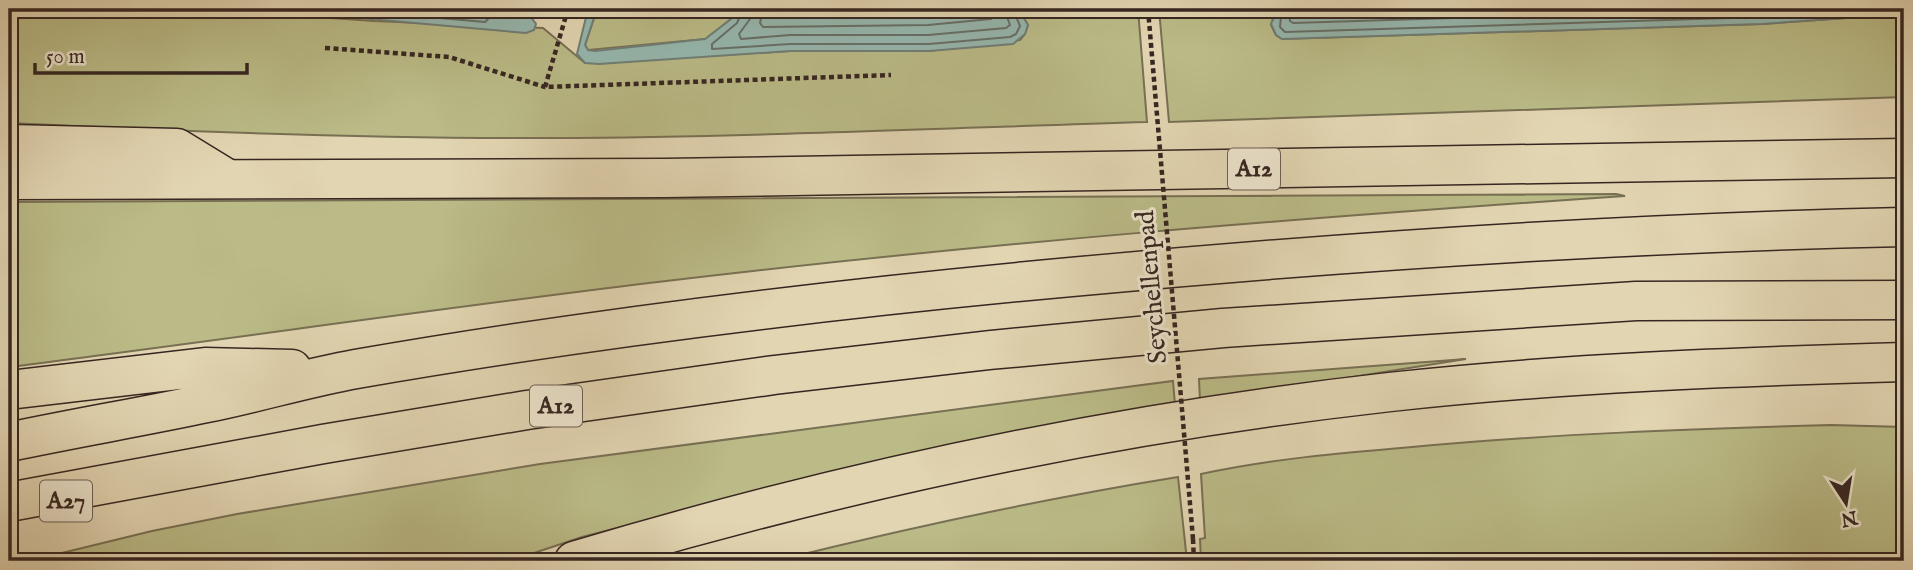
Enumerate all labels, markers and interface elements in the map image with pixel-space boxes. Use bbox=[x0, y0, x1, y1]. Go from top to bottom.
scale bar bbox=[35, 32, 247, 76]
text: 50 m bbox=[46, 44, 85, 71]
road number: A12 bbox=[1228, 148, 1280, 190]
street label: Seychellenpad bbox=[1129, 209, 1175, 365]
road number: A12 bbox=[530, 386, 582, 426]
north arrow bbox=[1812, 468, 1882, 538]
road number: A27 bbox=[40, 480, 92, 522]
text: N bbox=[1838, 504, 1861, 531]

